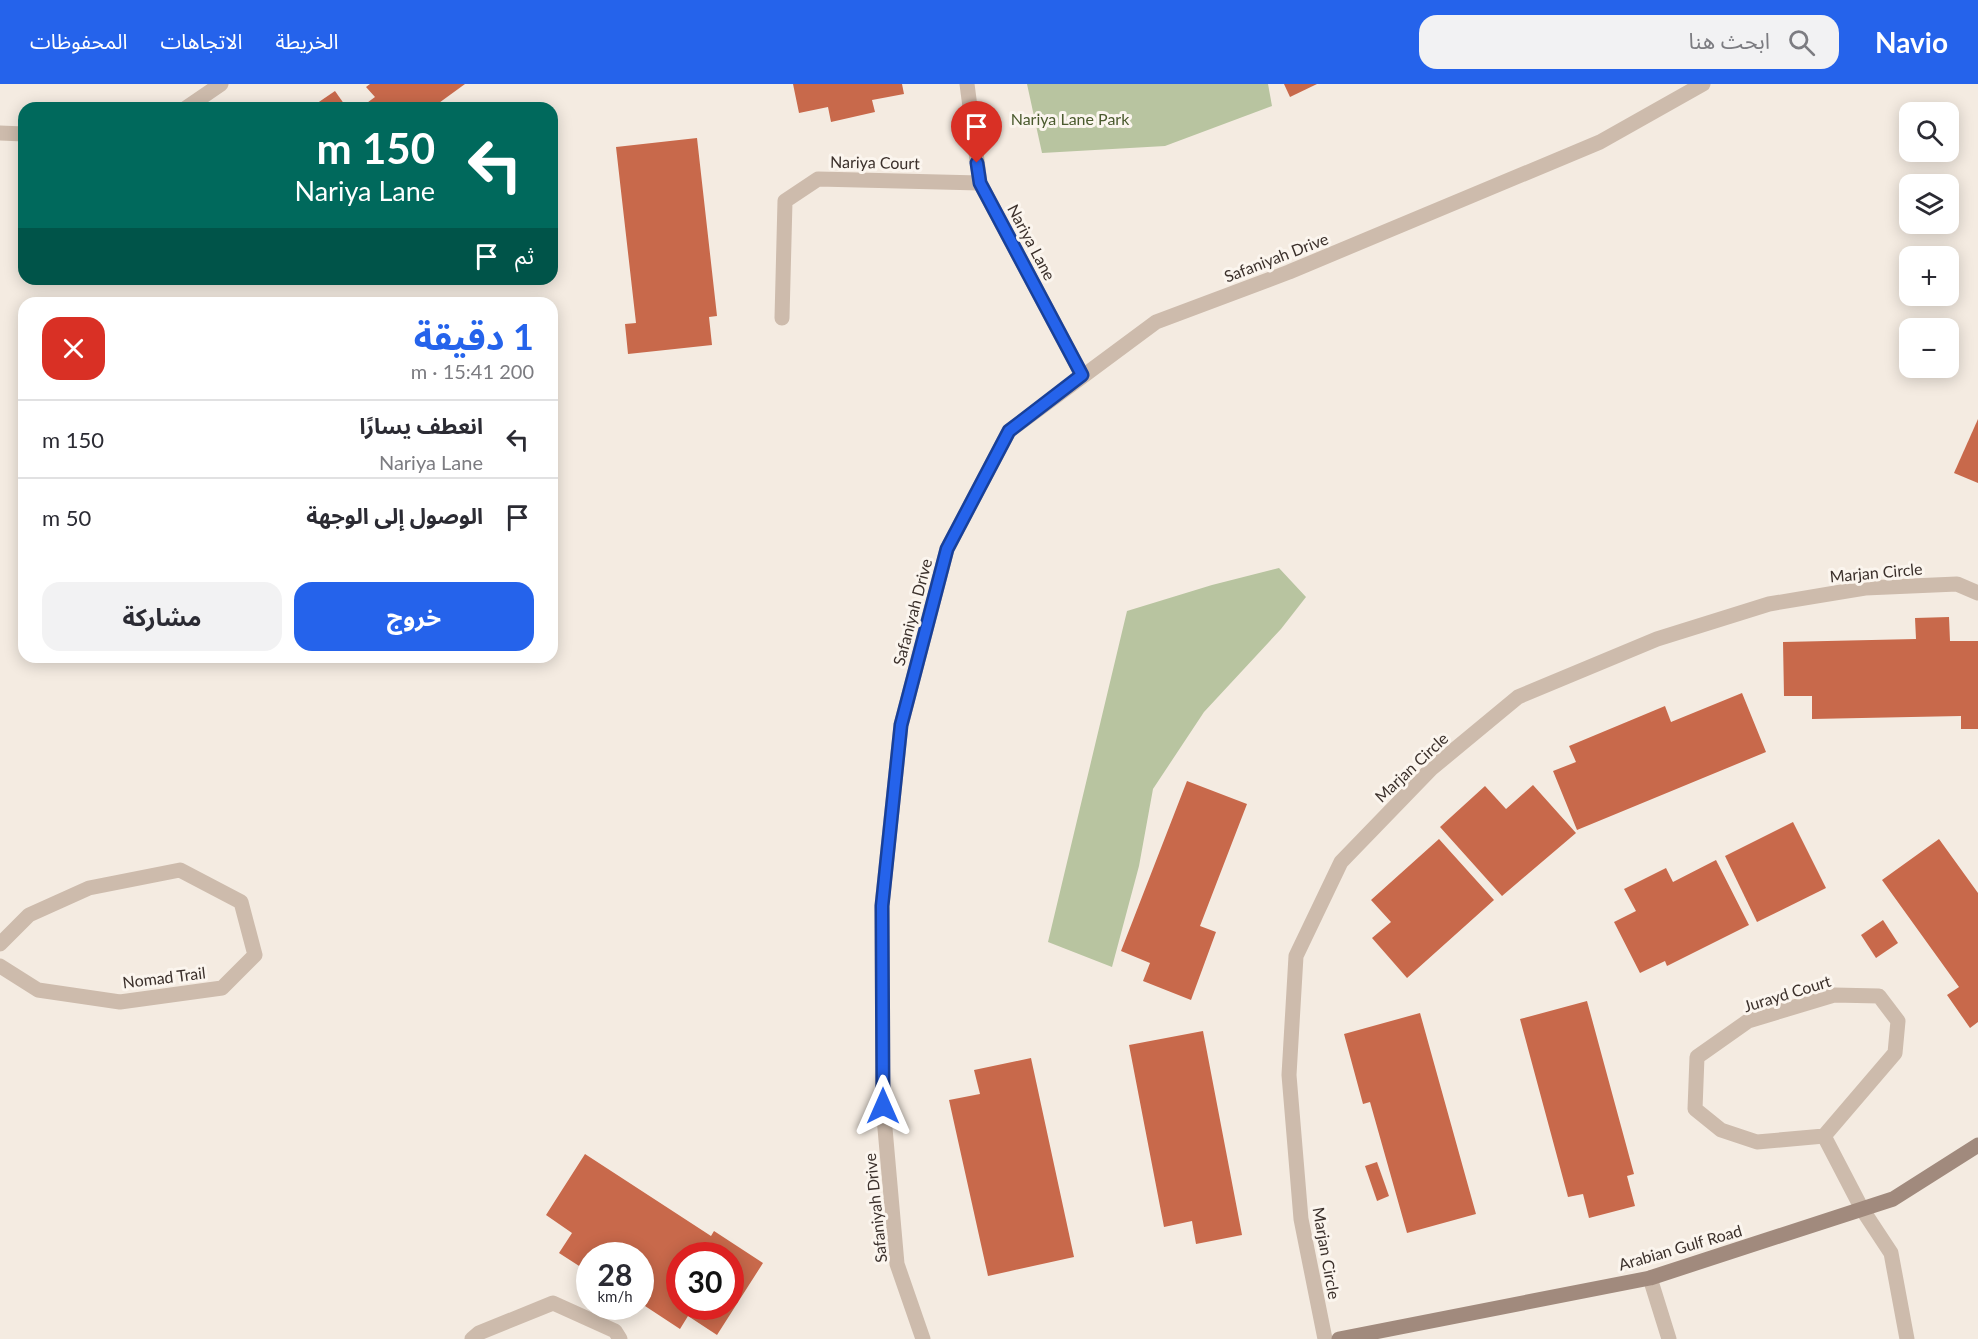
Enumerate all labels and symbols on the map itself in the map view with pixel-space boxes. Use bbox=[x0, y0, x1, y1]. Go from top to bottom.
pin bbox=[951, 101, 1002, 163]
park label: Nariya Lane Park bbox=[1011, 109, 1130, 128]
street label: Nariya Court bbox=[830, 152, 920, 172]
street label: Nariya Lane bbox=[1004, 201, 1060, 283]
street label: Safaniyah Drive bbox=[1221, 228, 1331, 286]
street label: Safaniyah Drive bbox=[889, 556, 935, 668]
street label: Marjan Circle bbox=[1829, 558, 1923, 586]
street label: Marjan Circle bbox=[1370, 728, 1452, 806]
street label: Nomad Trail bbox=[121, 962, 207, 992]
street label: Jurayd Court bbox=[1741, 971, 1833, 1015]
position arrow bbox=[851, 1074, 915, 1138]
street label: Safaniyah Drive bbox=[860, 1152, 890, 1264]
street label: Marjan Circle bbox=[1310, 1206, 1344, 1300]
street label: Arabian Gulf Road bbox=[1616, 1220, 1744, 1274]
speed limit sign: 30 bbox=[666, 1242, 744, 1320]

